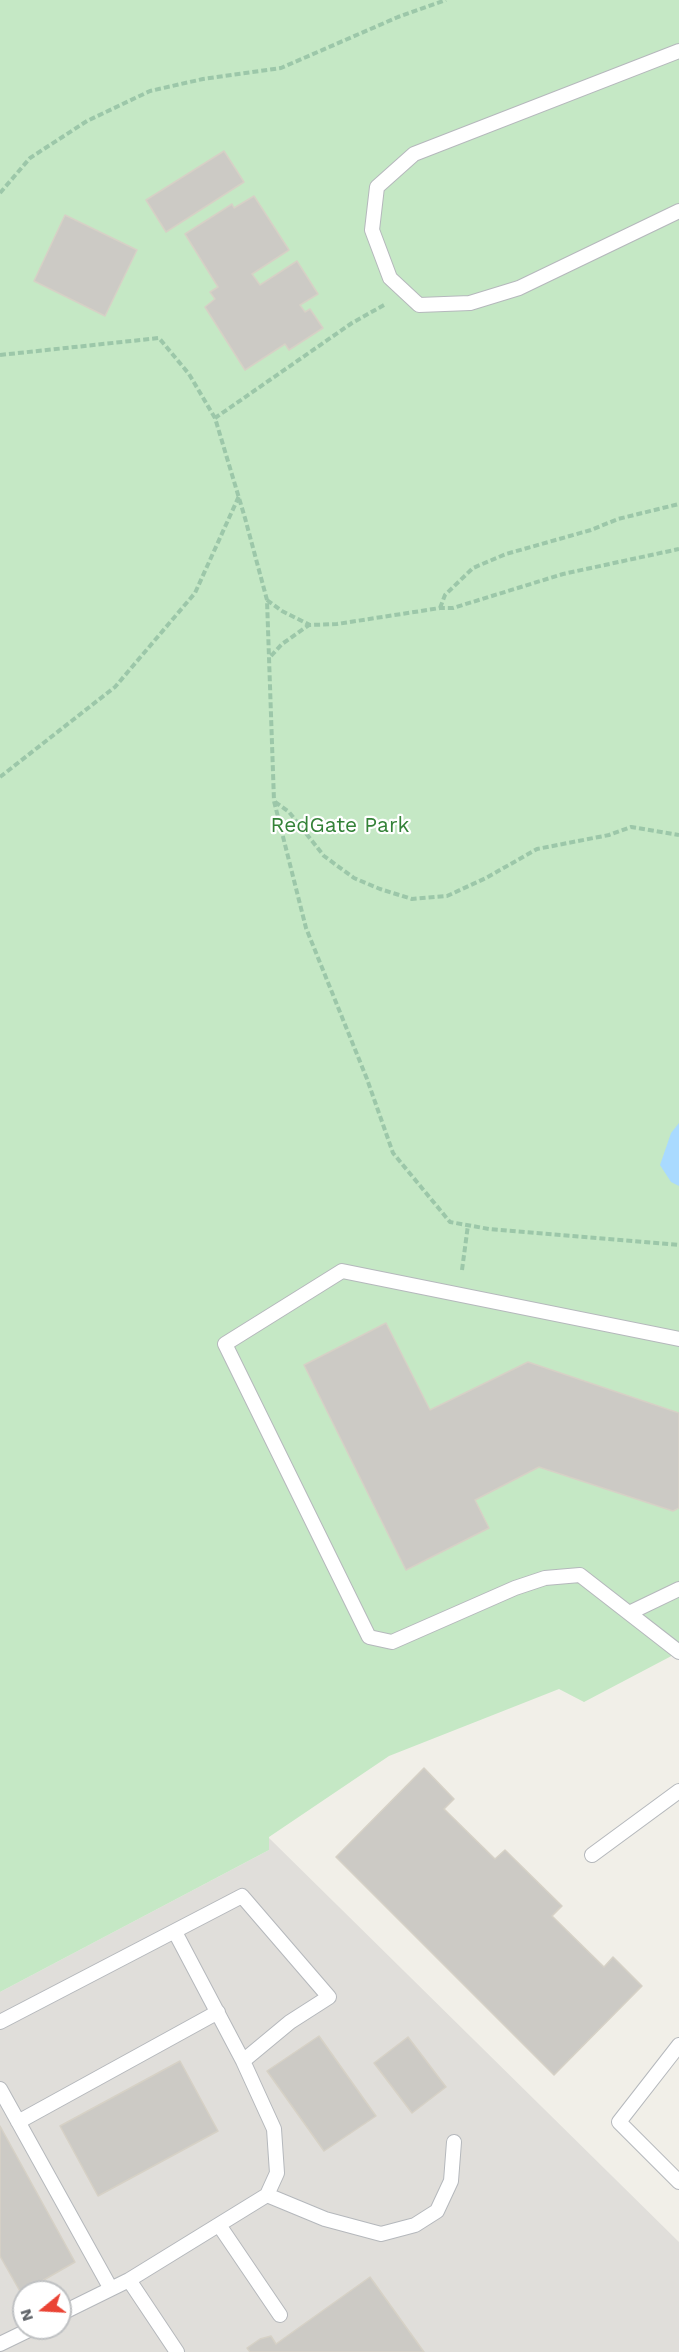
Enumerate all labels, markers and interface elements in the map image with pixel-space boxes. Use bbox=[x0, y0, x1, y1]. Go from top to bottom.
park label: RedGate Park bbox=[271, 813, 409, 839]
north arrow bbox=[12, 2280, 72, 2340]
text: N bbox=[15, 2307, 37, 2324]

